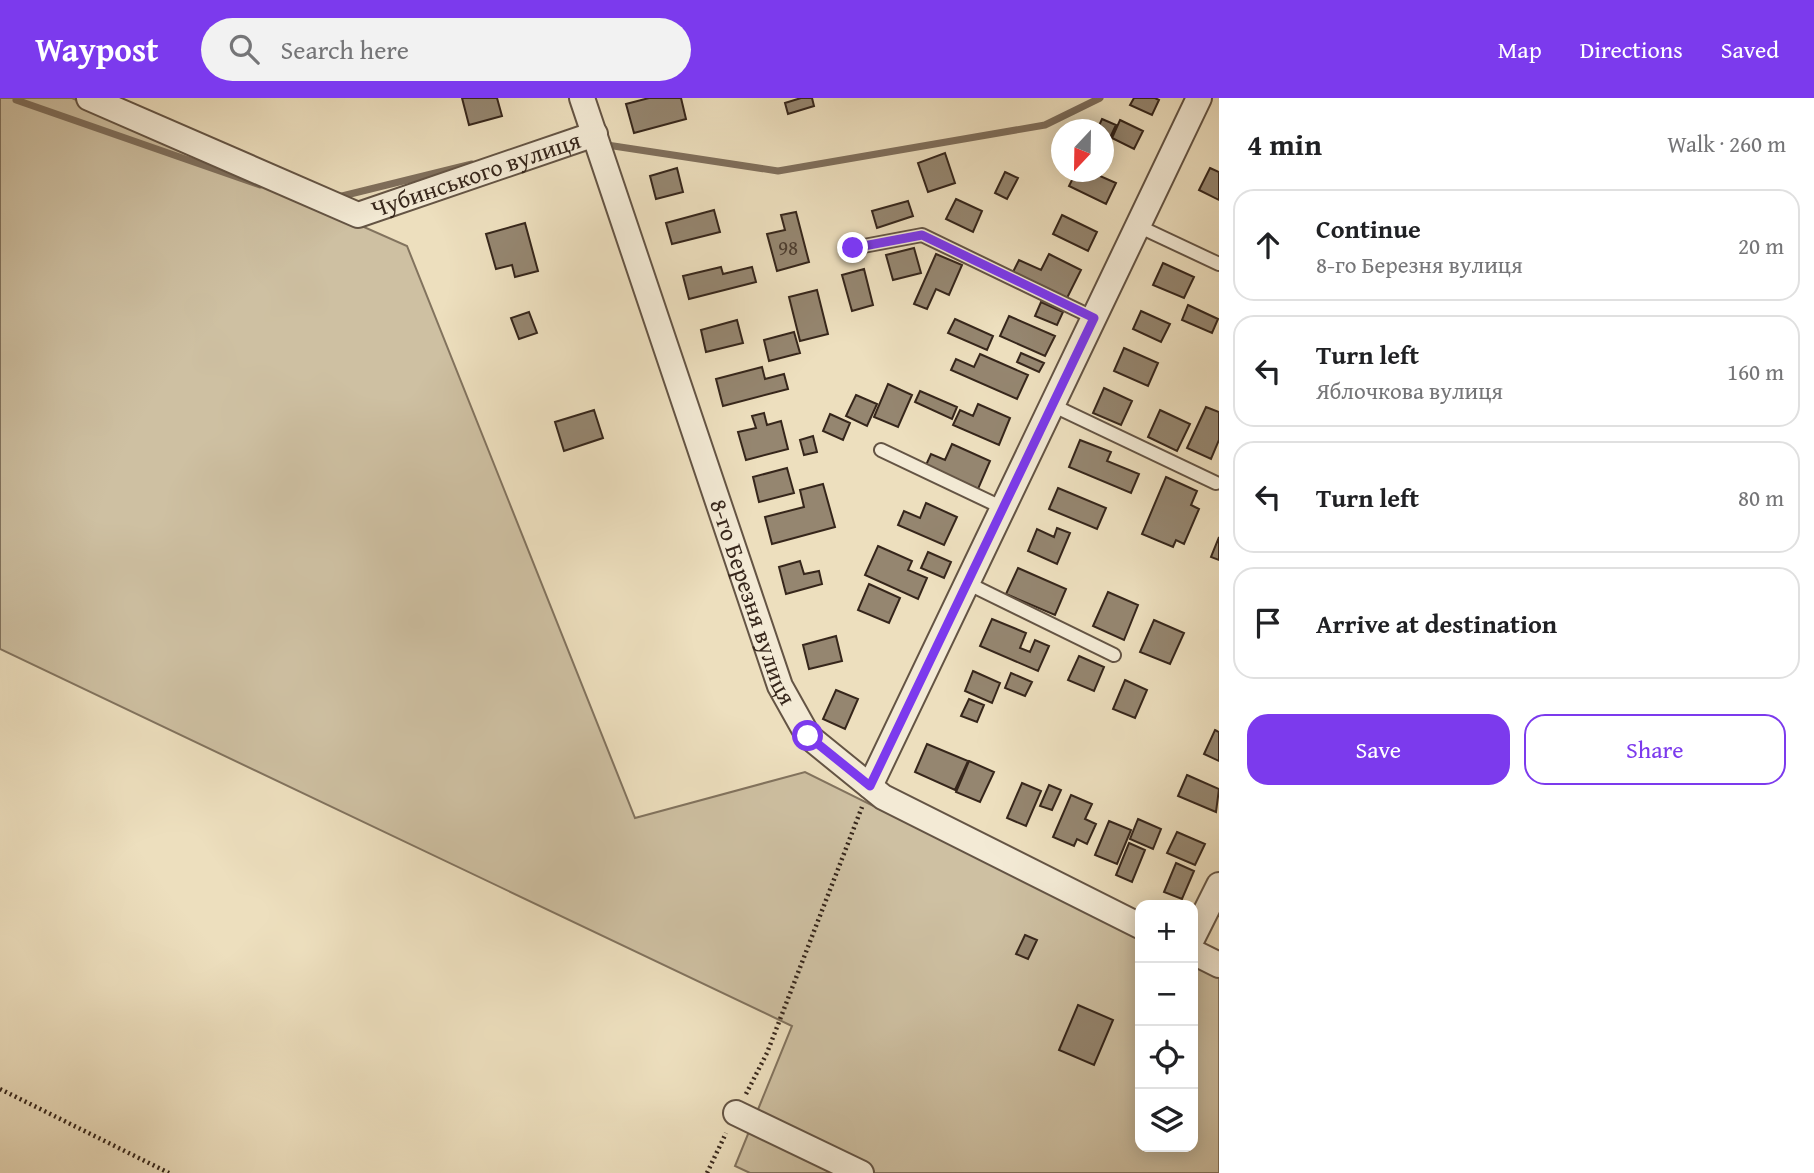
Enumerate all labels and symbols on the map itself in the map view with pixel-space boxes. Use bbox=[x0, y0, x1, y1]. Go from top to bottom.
north arrow bbox=[1051, 119, 1114, 182]
street label: Чубинського вулиця bbox=[366, 122, 585, 226]
house number: 98 bbox=[778, 232, 798, 263]
route end bbox=[837, 232, 868, 263]
street label: 8-го Березня вулиця bbox=[701, 494, 805, 711]
route start bbox=[792, 720, 823, 751]

